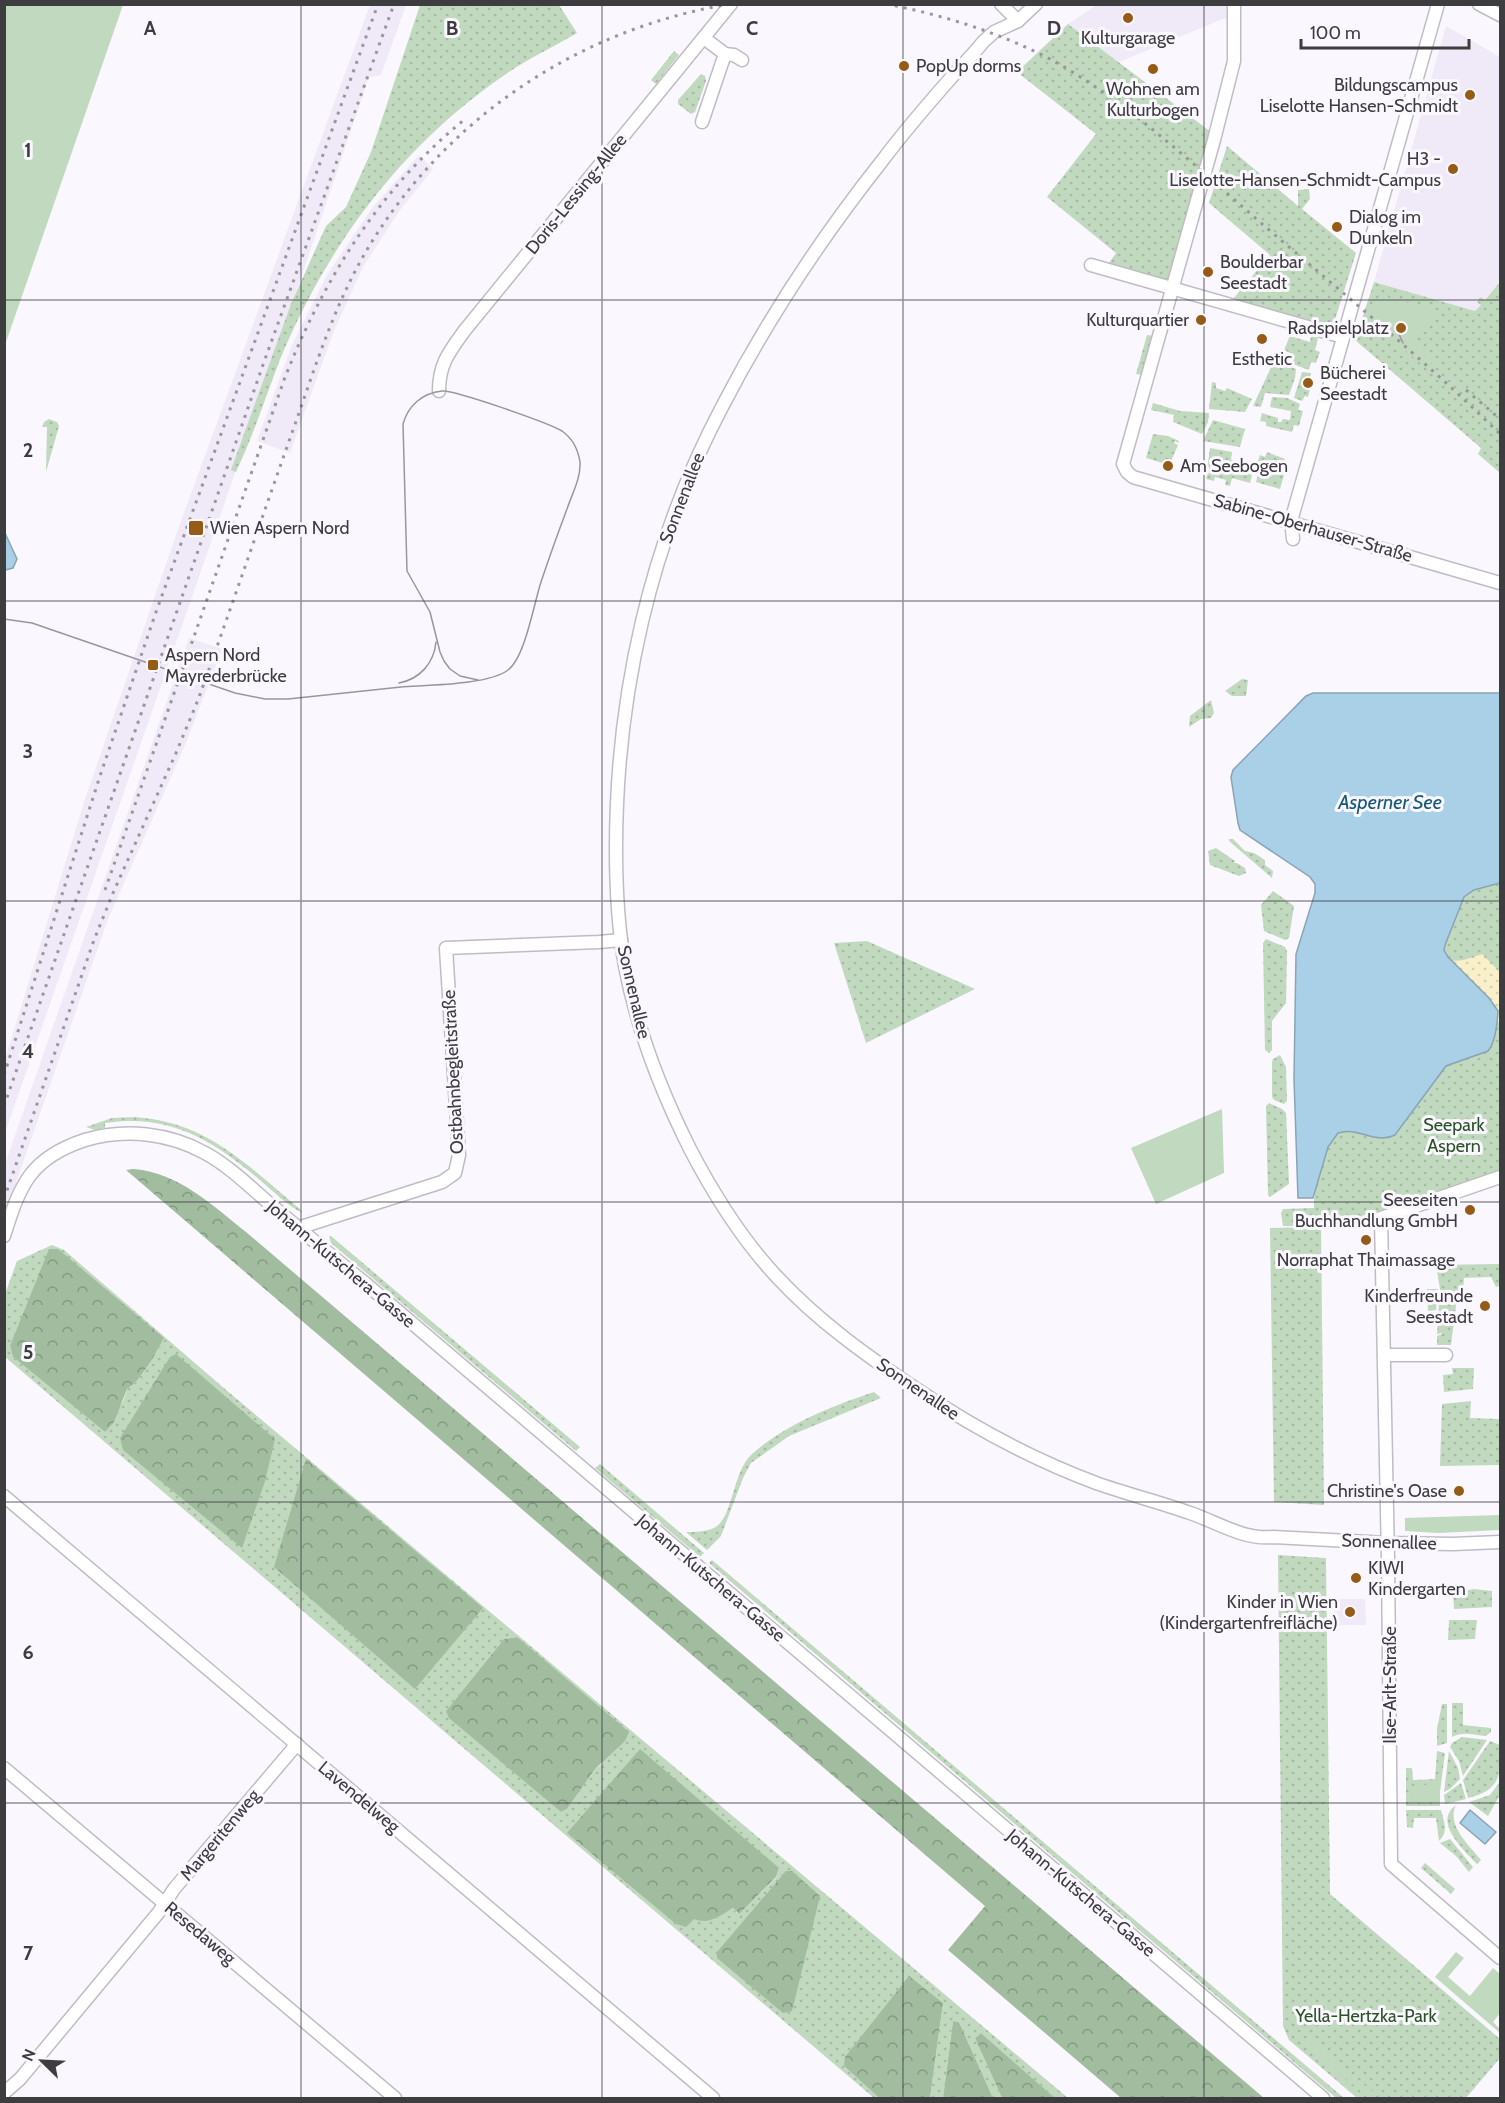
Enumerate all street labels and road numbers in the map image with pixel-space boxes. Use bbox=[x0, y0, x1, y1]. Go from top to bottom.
street label: Doris-Lessing-Allee bbox=[521, 129, 631, 259]
street label: Sonnenallee bbox=[655, 450, 709, 546]
street label: Sabine-Oberhauser-Straße bbox=[1211, 489, 1415, 567]
street label: Sonnenallee bbox=[613, 943, 655, 1041]
street label: Ostbahnbegleitstraße bbox=[438, 989, 468, 1155]
street label: Johann-Kutschera-Gasse bbox=[262, 1195, 420, 1333]
street label: Sonnenallee bbox=[872, 1353, 964, 1425]
street label: Johann-Kutschera-Gasse bbox=[632, 1509, 790, 1647]
street label: Sonnenallee bbox=[1341, 1529, 1437, 1555]
street label: Ilse-Arlt-Straße bbox=[1379, 1626, 1401, 1744]
street label: Lavendelweg bbox=[314, 1756, 405, 1838]
street label: Margeritenweg bbox=[175, 1784, 265, 1885]
street label: Johann-Kutschera-Gasse bbox=[1002, 1824, 1160, 1962]
street label: Resedaweg bbox=[160, 1897, 241, 1970]

